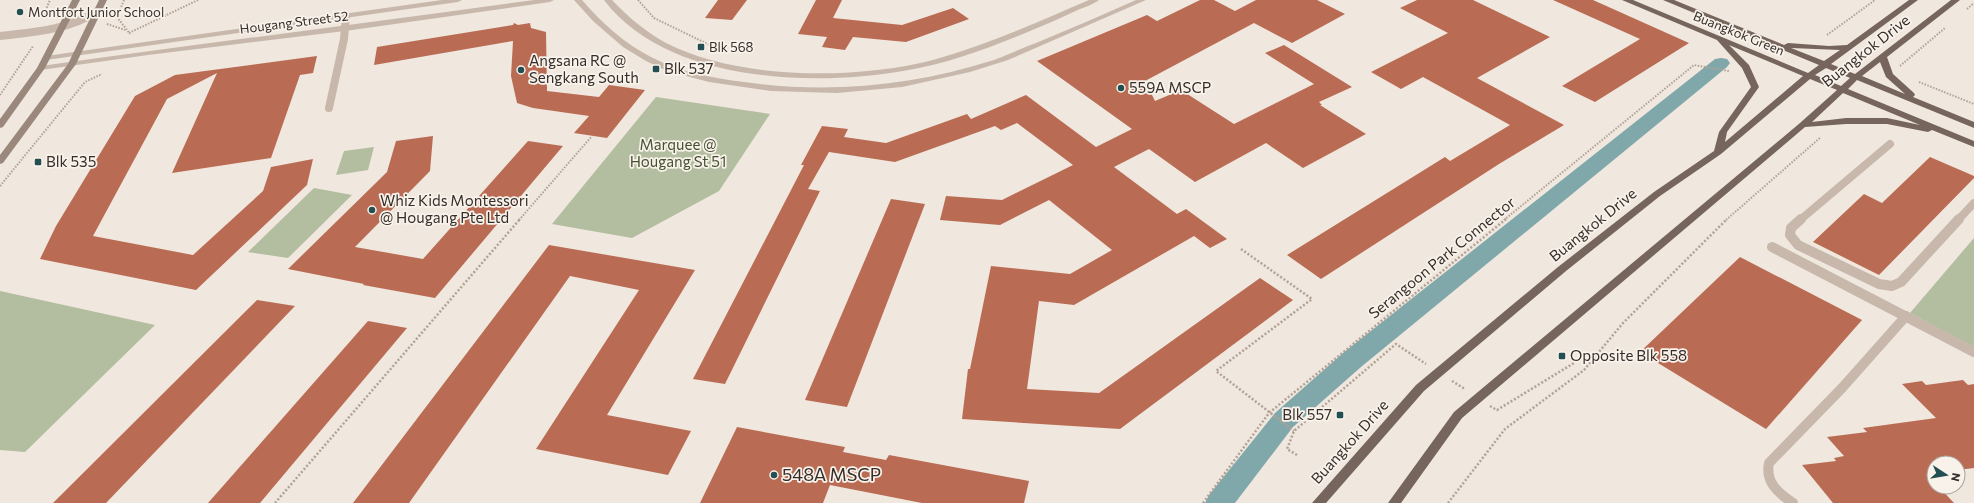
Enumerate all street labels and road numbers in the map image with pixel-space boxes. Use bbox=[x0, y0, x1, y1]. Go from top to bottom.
street label: Hougang Street 52 bbox=[239, 7, 349, 37]
street label: Buangkok Green bbox=[1691, 7, 1787, 59]
street label: Buangkok Drive bbox=[1818, 10, 1913, 90]
street label: Buangkok Drive bbox=[1545, 184, 1640, 265]
street label: Serangoon Park Connector bbox=[1364, 193, 1518, 322]
street label: Buangkok Drive bbox=[1307, 396, 1392, 487]

